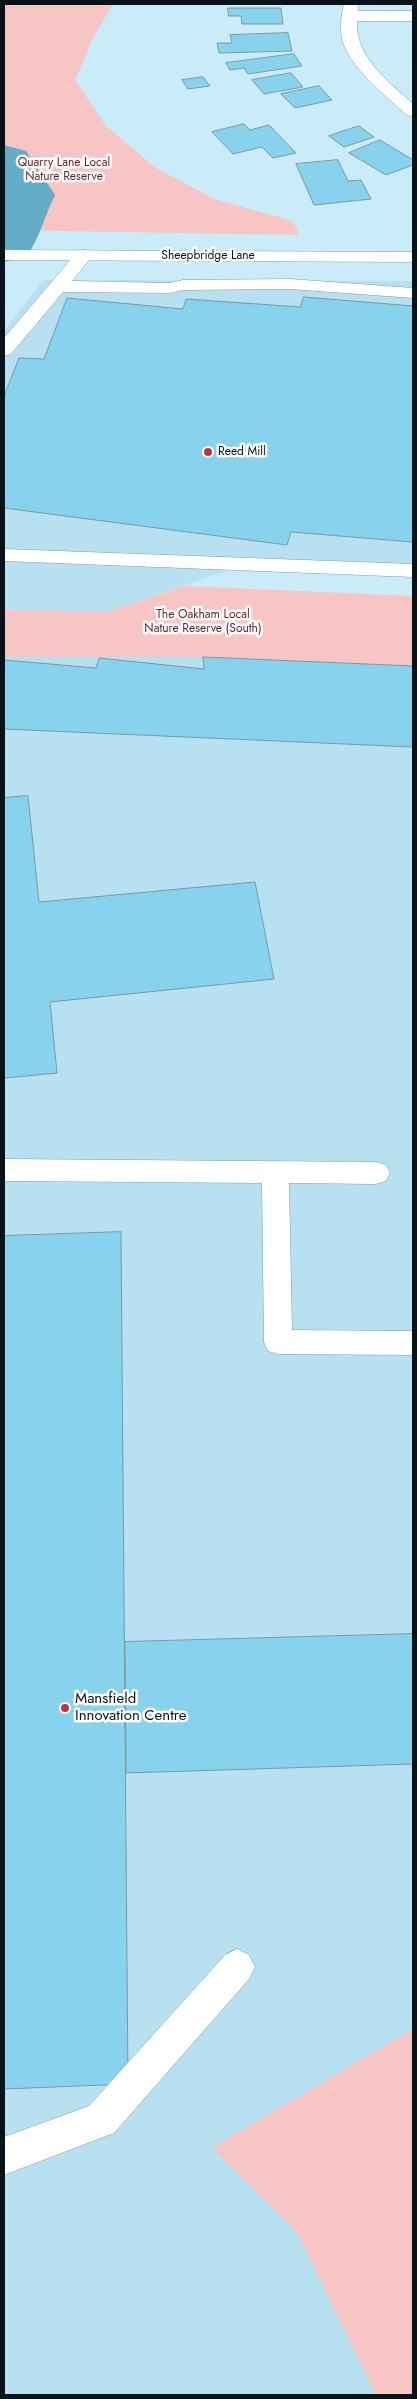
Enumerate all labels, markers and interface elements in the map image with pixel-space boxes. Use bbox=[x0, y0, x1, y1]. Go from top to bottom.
park label: Quarry Lane Local Nature Reserve bbox=[18, 156, 110, 184]
street label: Sheepbridge Lane bbox=[161, 249, 255, 263]
place label: Reed Mill bbox=[218, 445, 266, 459]
marker: Reed Mill bbox=[202, 446, 214, 458]
park label: The Oakham Local Nature Reserve (South) bbox=[144, 608, 262, 636]
place label: Mansfield Innovation Centre bbox=[75, 1690, 186, 1725]
marker: Mansfield Innovation Centre bbox=[59, 1702, 71, 1714]

